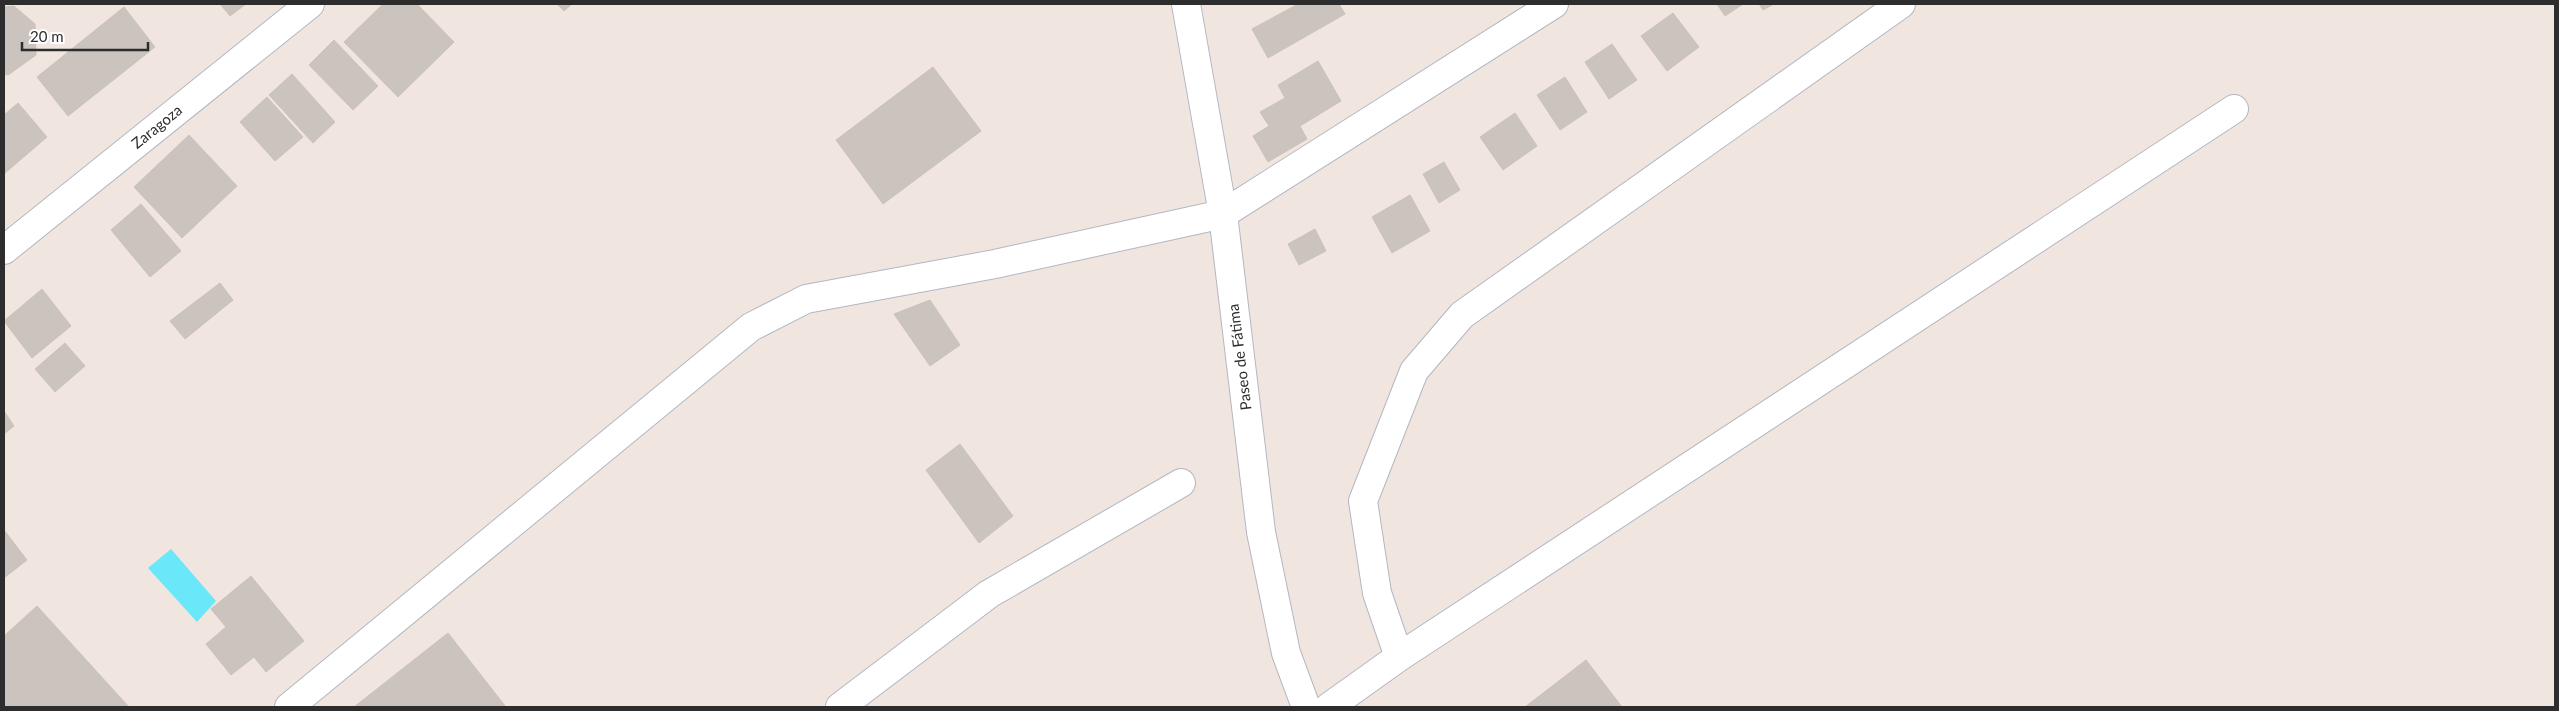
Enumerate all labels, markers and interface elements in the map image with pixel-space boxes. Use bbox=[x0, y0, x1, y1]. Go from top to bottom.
scale bar bbox=[22, 20, 149, 52]
text: 20 m bbox=[30, 27, 64, 45]
street label: Zaragoza bbox=[128, 101, 185, 152]
street label: Paseo de Fátima bbox=[1224, 303, 1254, 411]

